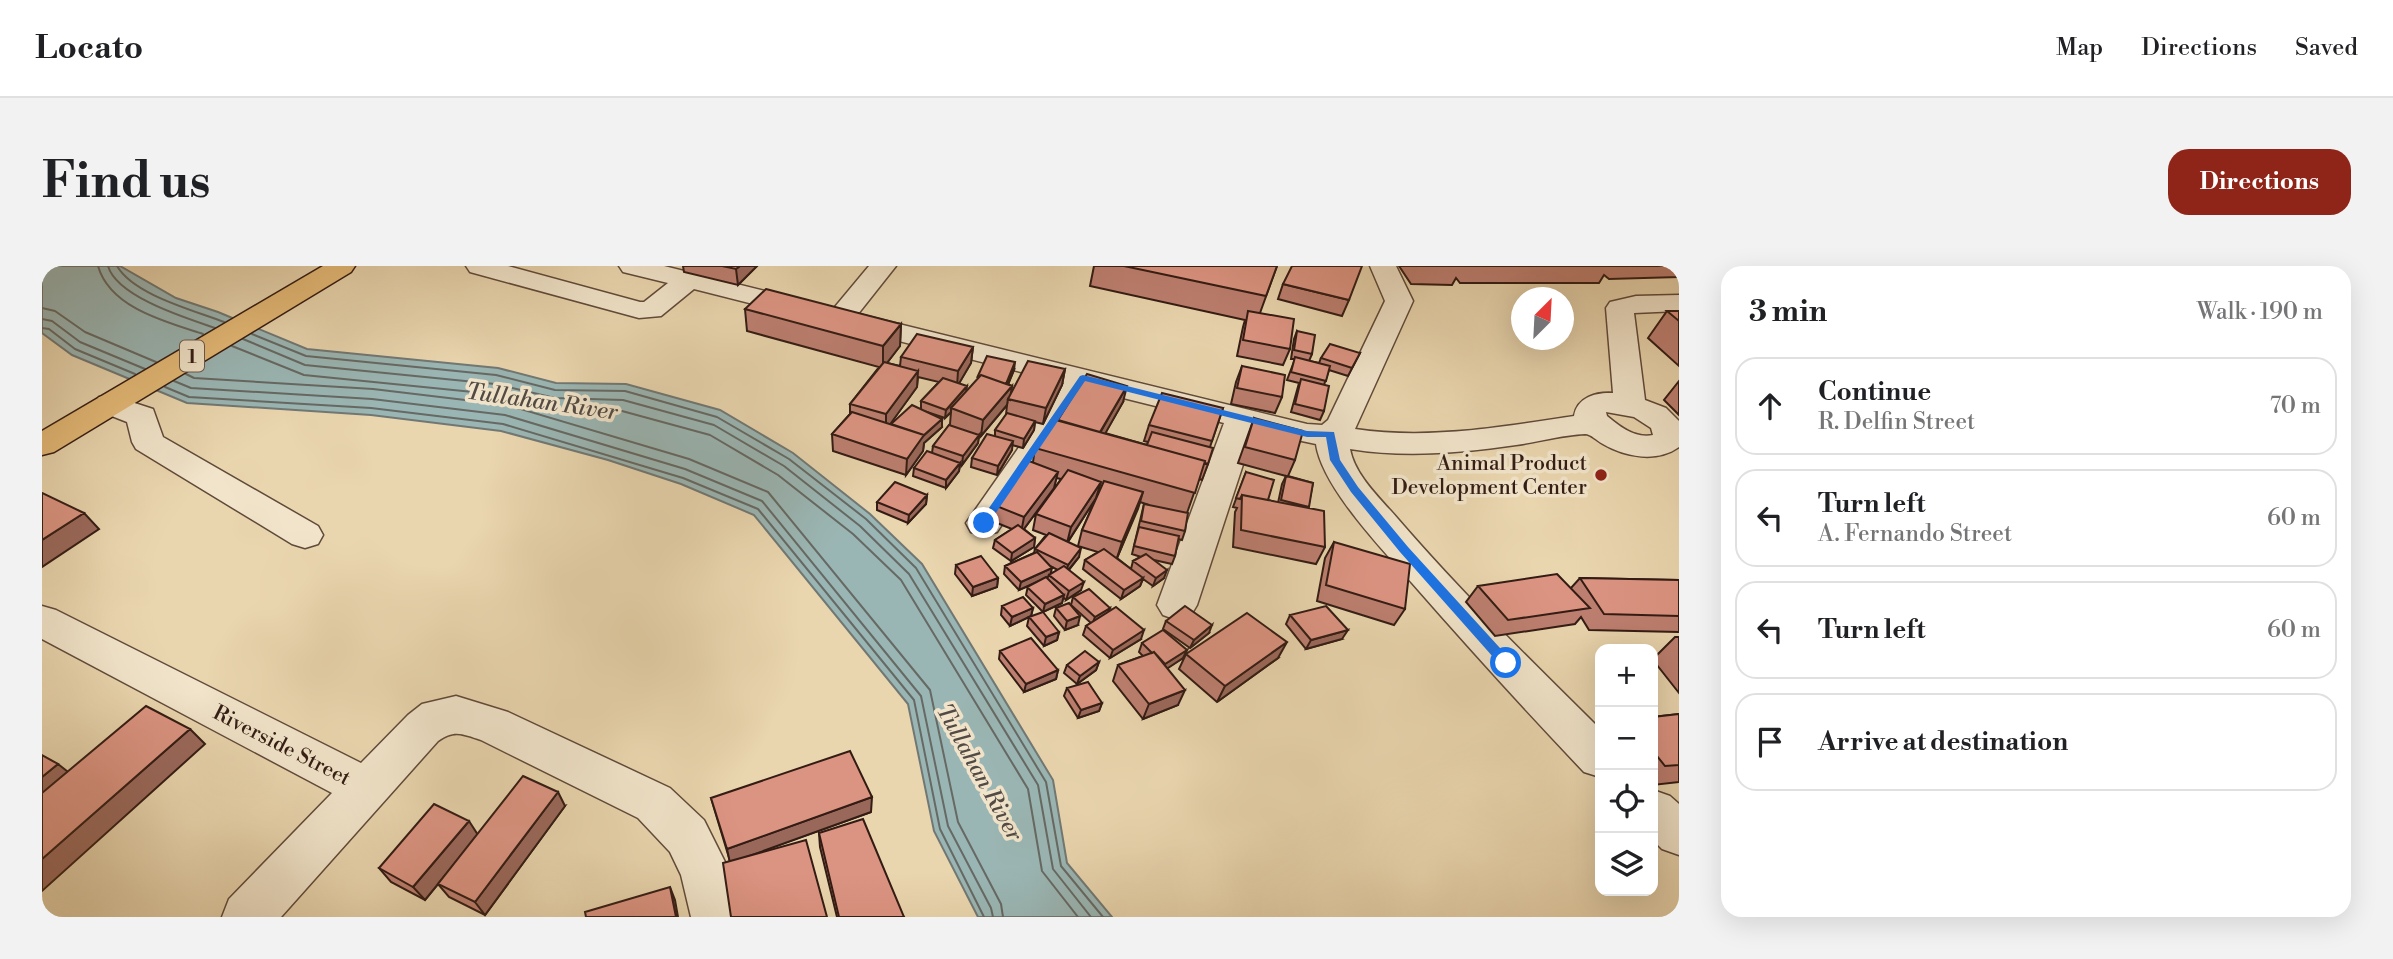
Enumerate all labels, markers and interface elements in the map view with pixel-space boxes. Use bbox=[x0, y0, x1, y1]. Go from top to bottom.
text: Locato bbox=[35, 28, 143, 69]
text: Map bbox=[2056, 33, 2103, 63]
text: Directions bbox=[2141, 33, 2257, 63]
text: Saved bbox=[2295, 33, 2358, 63]
button: Directions bbox=[2168, 149, 2351, 215]
text: Find us bbox=[42, 152, 211, 213]
north arrow bbox=[1511, 287, 1574, 350]
text: 3 min bbox=[1749, 293, 1827, 331]
text: Walk · 190 m bbox=[2197, 298, 2323, 326]
road number: 1 bbox=[180, 340, 204, 372]
text: Continue bbox=[1818, 376, 1931, 408]
water label: Tullahan River bbox=[464, 378, 621, 427]
icon: ahead bbox=[1751, 387, 1789, 425]
text: 70 m bbox=[2270, 392, 2321, 420]
text: R. Delfin Street bbox=[1818, 408, 1975, 436]
place label: Animal Product Development Center bbox=[1392, 451, 1588, 501]
marker: Animal Product Development Center bbox=[1593, 467, 1609, 483]
text: Turn left bbox=[1818, 488, 1926, 520]
icon: left bbox=[1751, 499, 1789, 537]
text: 60 m bbox=[2267, 504, 2321, 532]
route end bbox=[968, 507, 999, 538]
text: A. Fernando Street bbox=[1818, 520, 2012, 548]
icon: left bbox=[1751, 611, 1789, 649]
text: Turn left bbox=[1818, 614, 1926, 646]
text: 60 m bbox=[2267, 616, 2321, 644]
map controls bbox=[1595, 644, 1658, 896]
button: + bbox=[1595, 644, 1658, 707]
route start bbox=[1490, 647, 1521, 678]
water label: Tullahan River bbox=[930, 699, 1029, 847]
street label: Riverside Street bbox=[208, 700, 355, 792]
button: − bbox=[1595, 707, 1658, 770]
icon: arrive bbox=[1751, 723, 1789, 761]
text: Arrive at destination bbox=[1818, 726, 2068, 758]
button: locate bbox=[1595, 770, 1658, 833]
button: layers bbox=[1595, 833, 1658, 896]

